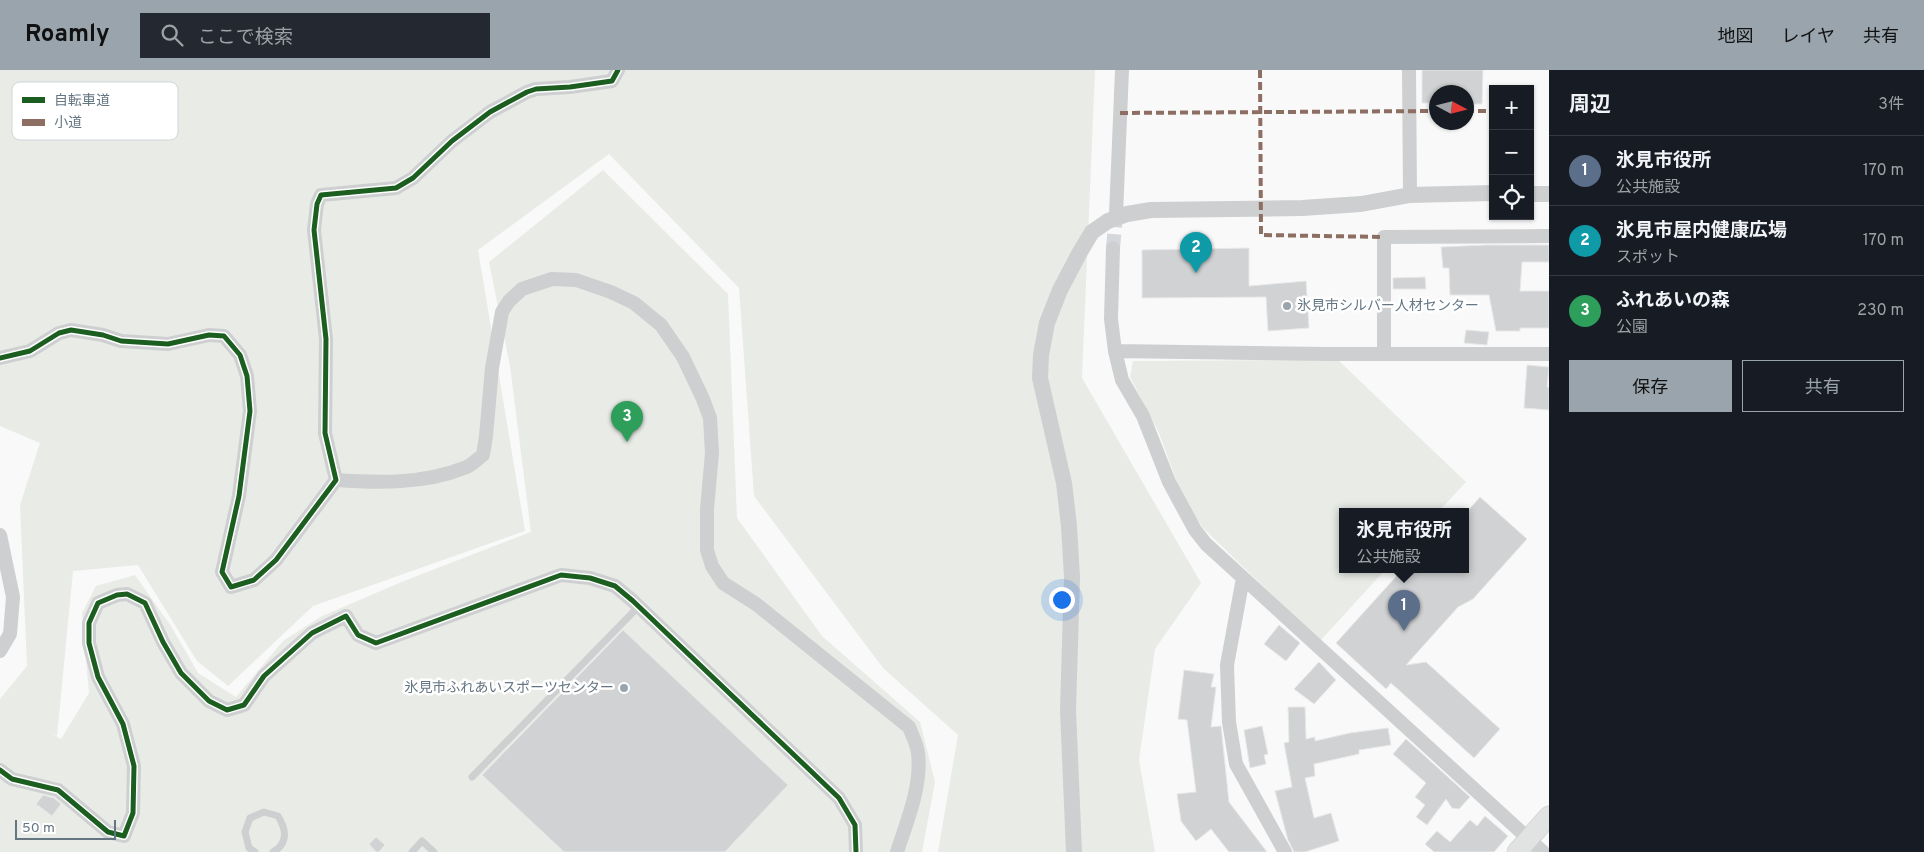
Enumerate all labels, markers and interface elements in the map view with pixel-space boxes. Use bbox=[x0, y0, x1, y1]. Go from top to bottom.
search box bbox=[140, 13, 490, 58]
text: Roamly bbox=[25, 20, 110, 50]
icon: search bbox=[158, 21, 186, 49]
text: ここで検索 bbox=[198, 26, 293, 50]
text: 地図 bbox=[1718, 26, 1754, 49]
text: レイヤ bbox=[1782, 26, 1835, 49]
text: 共有 bbox=[1863, 26, 1899, 49]
legend bbox=[12, 82, 178, 140]
north arrow bbox=[1429, 85, 1474, 130]
map controls bbox=[1489, 85, 1534, 220]
button: + bbox=[1489, 85, 1534, 130]
text: 周辺 bbox=[1569, 92, 1611, 119]
text: 自転車道 bbox=[54, 93, 110, 110]
text: 3件 bbox=[1878, 95, 1904, 115]
text: 小道 bbox=[54, 115, 82, 132]
button: − bbox=[1489, 130, 1534, 175]
text: 氷見市役所 bbox=[1616, 149, 1711, 173]
text: 1 bbox=[1582, 161, 1588, 181]
text: 170 m bbox=[1863, 161, 1904, 181]
button: locate bbox=[1489, 175, 1534, 220]
text: 公共施設 bbox=[1616, 178, 1680, 198]
text: 氷見市屋内健康広場 bbox=[1616, 219, 1787, 243]
text: 2 bbox=[1580, 231, 1590, 251]
text: 170 m bbox=[1863, 231, 1904, 251]
pin: 2 bbox=[1180, 232, 1212, 273]
text: スポット bbox=[1616, 248, 1680, 268]
text: ふれあいの森 bbox=[1616, 289, 1730, 313]
place label: 氷見市シルバー人材センター bbox=[1297, 297, 1479, 315]
marker: 氷見市シルバー人材センター bbox=[1281, 300, 1293, 312]
text: 3 bbox=[1580, 301, 1590, 321]
text: 230 m bbox=[1857, 301, 1904, 321]
text: 公園 bbox=[1616, 318, 1648, 338]
button: 保存 bbox=[1569, 360, 1732, 412]
button: 共有 bbox=[1742, 360, 1904, 412]
pin: 3 bbox=[611, 401, 643, 442]
popup bbox=[1339, 508, 1469, 573]
text: 氷見市役所 bbox=[1356, 519, 1452, 543]
text: 公共施設 bbox=[1356, 548, 1421, 568]
your location bbox=[1049, 587, 1075, 613]
pin: 1 bbox=[1388, 590, 1420, 631]
place label: 氷見市ふれあいスポーツセンター bbox=[404, 680, 614, 697]
marker: 氷見市ふれあいスポーツセンター bbox=[618, 682, 630, 694]
scale bar bbox=[15, 817, 116, 840]
text: 50 m bbox=[22, 820, 55, 837]

